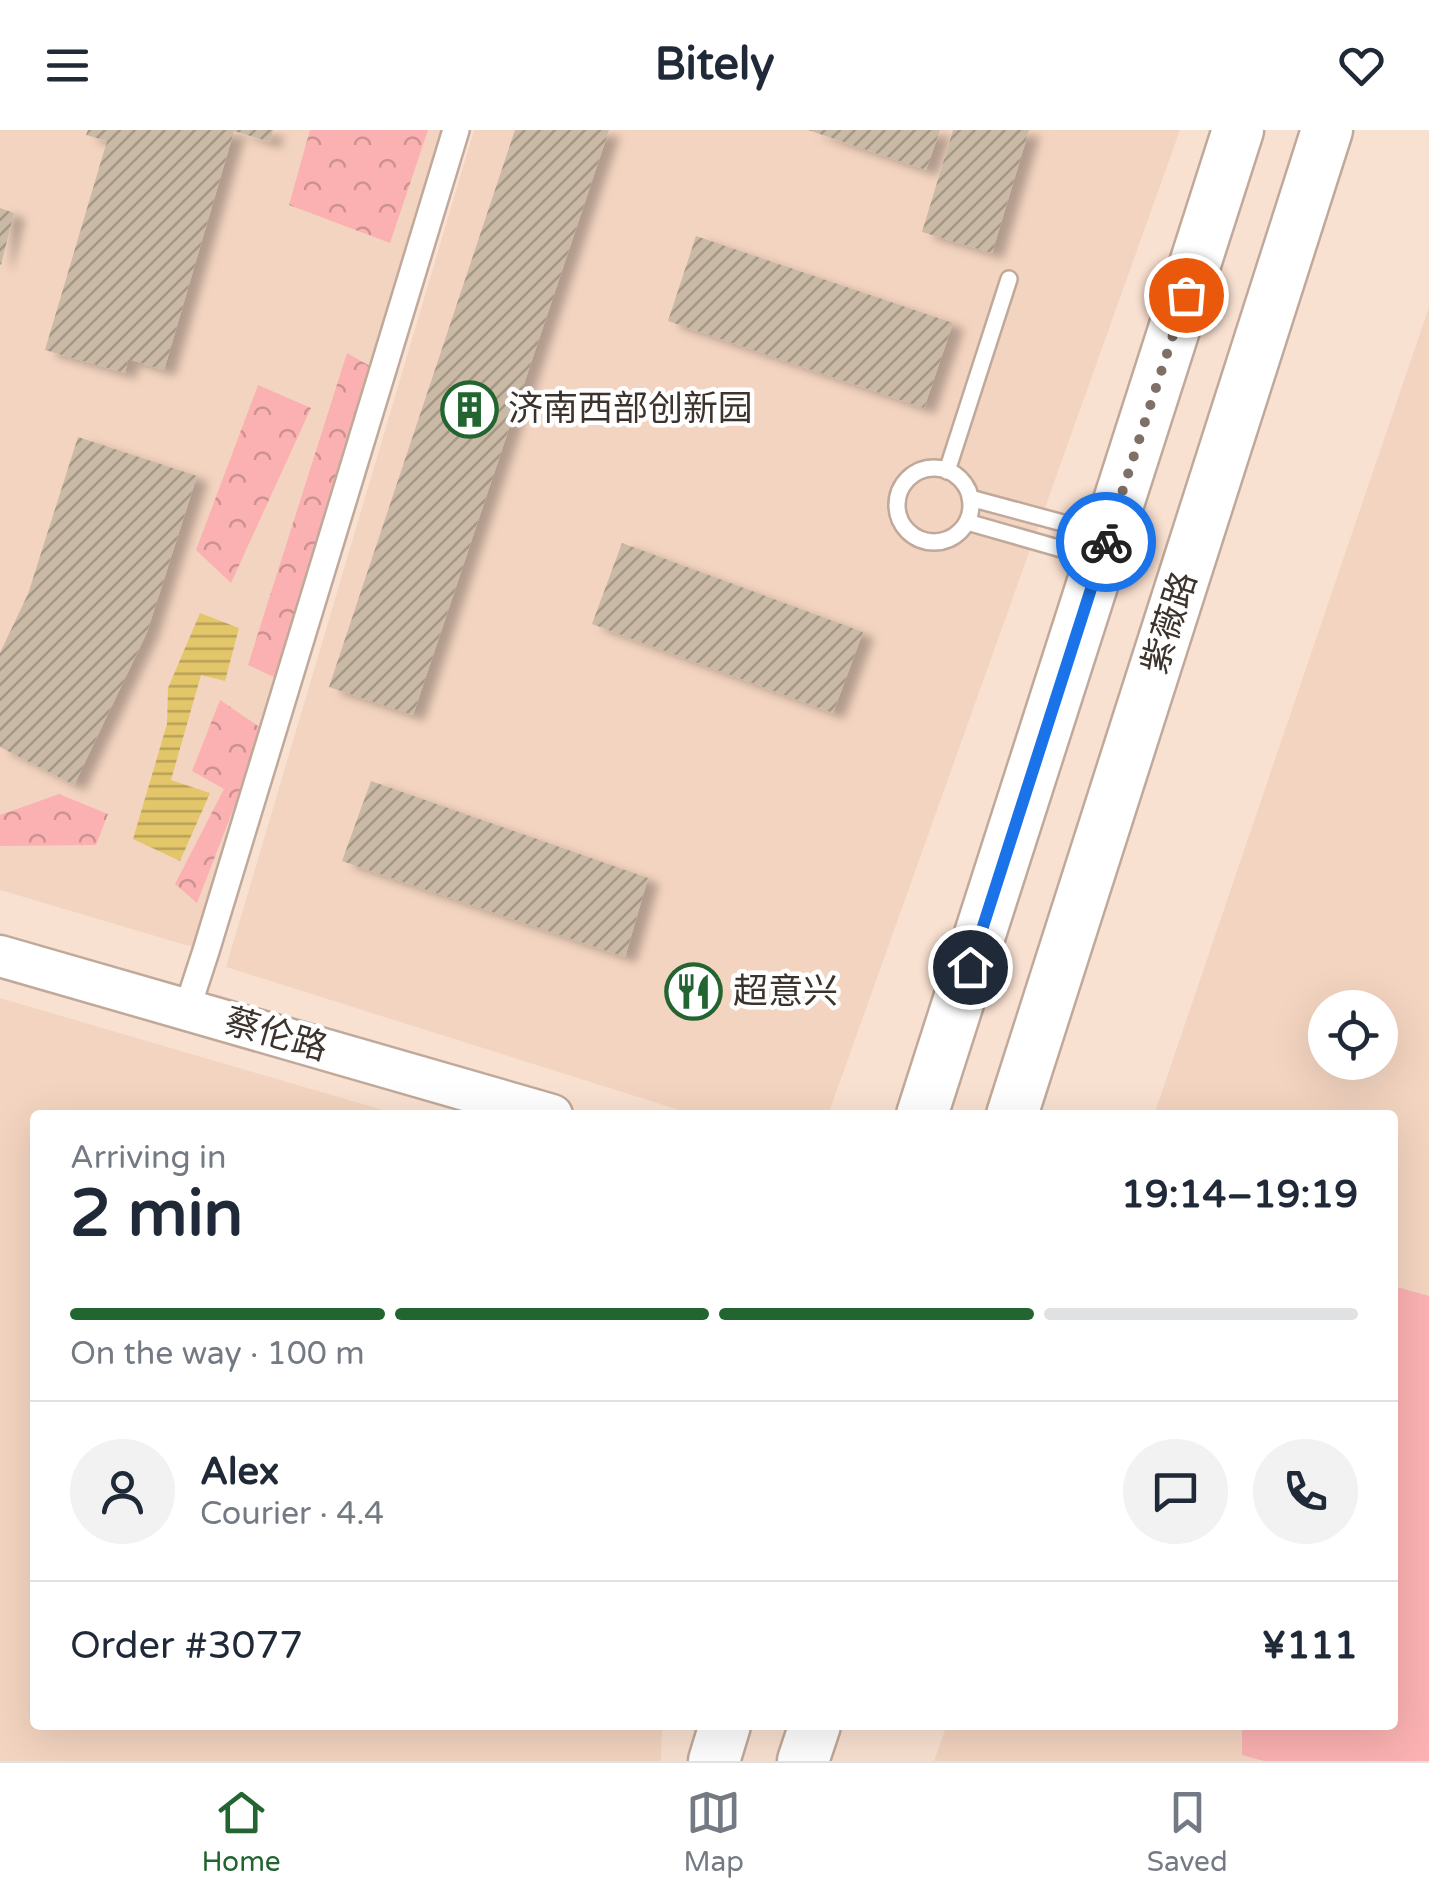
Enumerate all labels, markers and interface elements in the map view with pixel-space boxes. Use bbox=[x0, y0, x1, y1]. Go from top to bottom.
icon: menu bbox=[40, 38, 95, 93]
text: Bitely bbox=[655, 38, 774, 92]
icon: heart bbox=[1334, 38, 1389, 93]
pin bbox=[1144, 253, 1229, 338]
icon: bag bbox=[1159, 268, 1214, 323]
building icon: 济南西部创新园 bbox=[439, 379, 499, 439]
place label: 济南西部创新园 bbox=[508, 388, 753, 430]
courier bbox=[1056, 492, 1156, 592]
icon: bike bbox=[1079, 515, 1134, 570]
street label: 紫薇路 bbox=[1134, 567, 1206, 679]
pin bbox=[928, 925, 1013, 1010]
icon: home bbox=[943, 940, 998, 995]
restaurant icon: 超意兴 bbox=[664, 962, 724, 1022]
place label: 超意兴 bbox=[733, 971, 838, 1013]
map controls bbox=[1308, 990, 1398, 1080]
button: locate bbox=[1308, 990, 1398, 1080]
street label: 蔡伦路 bbox=[220, 1000, 332, 1070]
text: Arriving in bbox=[70, 1139, 227, 1177]
text: 19:14–19:19 bbox=[1121, 1172, 1358, 1218]
text: 2 min bbox=[70, 1175, 243, 1254]
text: On the way · 100 m bbox=[70, 1335, 365, 1373]
button: person bbox=[70, 1439, 175, 1544]
button: chat bbox=[1123, 1439, 1228, 1544]
button: phone bbox=[1253, 1439, 1358, 1544]
text: Alex bbox=[200, 1449, 279, 1495]
text: Courier · 4.4 bbox=[200, 1495, 384, 1533]
text: Order #3077 bbox=[70, 1623, 303, 1669]
text: ¥111 bbox=[1261, 1623, 1358, 1669]
tab: Home bbox=[201, 1785, 281, 1879]
tab: Map bbox=[683, 1785, 744, 1879]
tab: Saved bbox=[1147, 1785, 1228, 1879]

